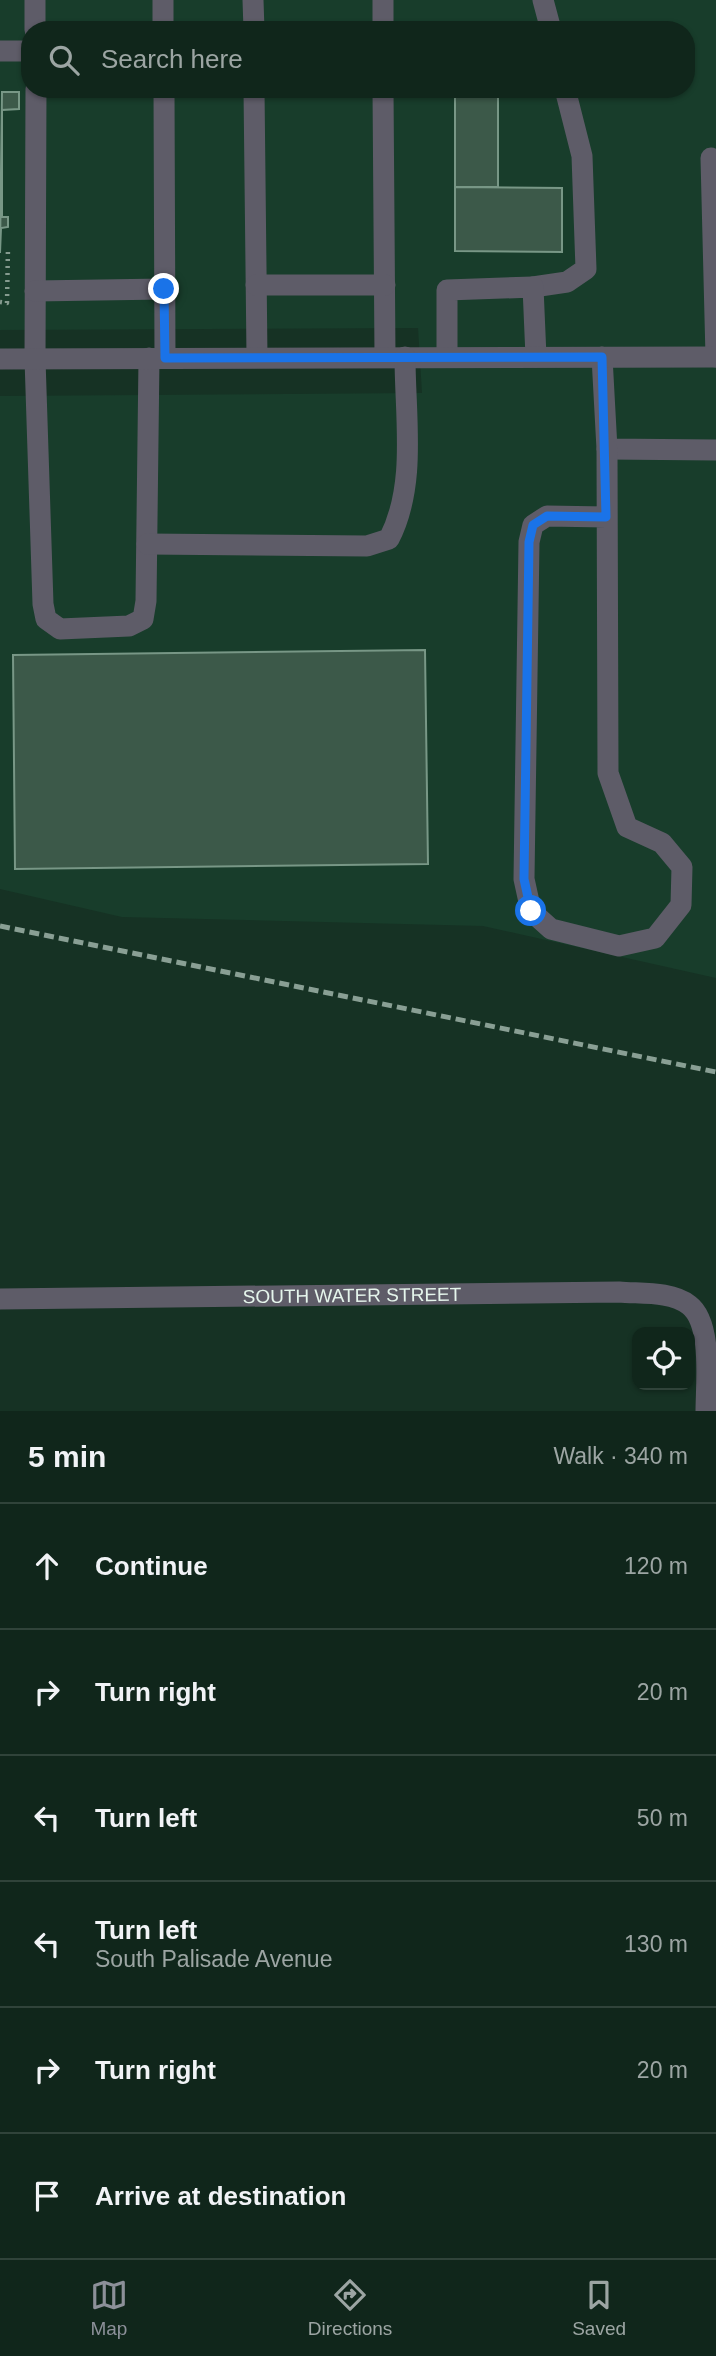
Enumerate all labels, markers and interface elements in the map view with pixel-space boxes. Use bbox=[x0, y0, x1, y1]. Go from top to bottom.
search box bbox=[21, 21, 695, 98]
icon: search bbox=[45, 41, 83, 79]
text: Search here bbox=[101, 44, 243, 74]
route end bbox=[148, 273, 179, 304]
route start bbox=[515, 895, 546, 926]
street label: SOUTH WATER STREET bbox=[243, 1283, 462, 1307]
map controls bbox=[632, 1327, 695, 1390]
button: locate bbox=[632, 1327, 695, 1390]
text: 5 min bbox=[28, 1440, 106, 1473]
text: Walk · 340 m bbox=[553, 1443, 688, 1469]
icon: ahead bbox=[28, 1547, 66, 1585]
text: Continue bbox=[95, 1551, 208, 1581]
text: 120 m bbox=[624, 1553, 688, 1579]
icon: right bbox=[28, 1673, 66, 1711]
text: Turn right bbox=[95, 1677, 216, 1707]
text: 20 m bbox=[637, 1679, 688, 1705]
icon: left bbox=[28, 1799, 66, 1837]
text: Turn left bbox=[95, 1803, 197, 1833]
text: 50 m bbox=[637, 1805, 688, 1831]
text: Turn left bbox=[95, 1915, 197, 1945]
icon: left bbox=[28, 1925, 66, 1963]
text: 130 m bbox=[624, 1931, 688, 1957]
text: South Palisade Avenue bbox=[95, 1946, 332, 1972]
icon: right bbox=[28, 2051, 66, 2089]
text: Turn right bbox=[95, 2055, 216, 2085]
text: 20 m bbox=[637, 2057, 688, 2083]
icon: arrive bbox=[28, 2177, 66, 2215]
text: Arrive at destination bbox=[95, 2181, 346, 2211]
tab: Map bbox=[90, 2276, 128, 2340]
tab: Directions bbox=[308, 2276, 392, 2340]
tab: Saved bbox=[572, 2276, 626, 2340]

